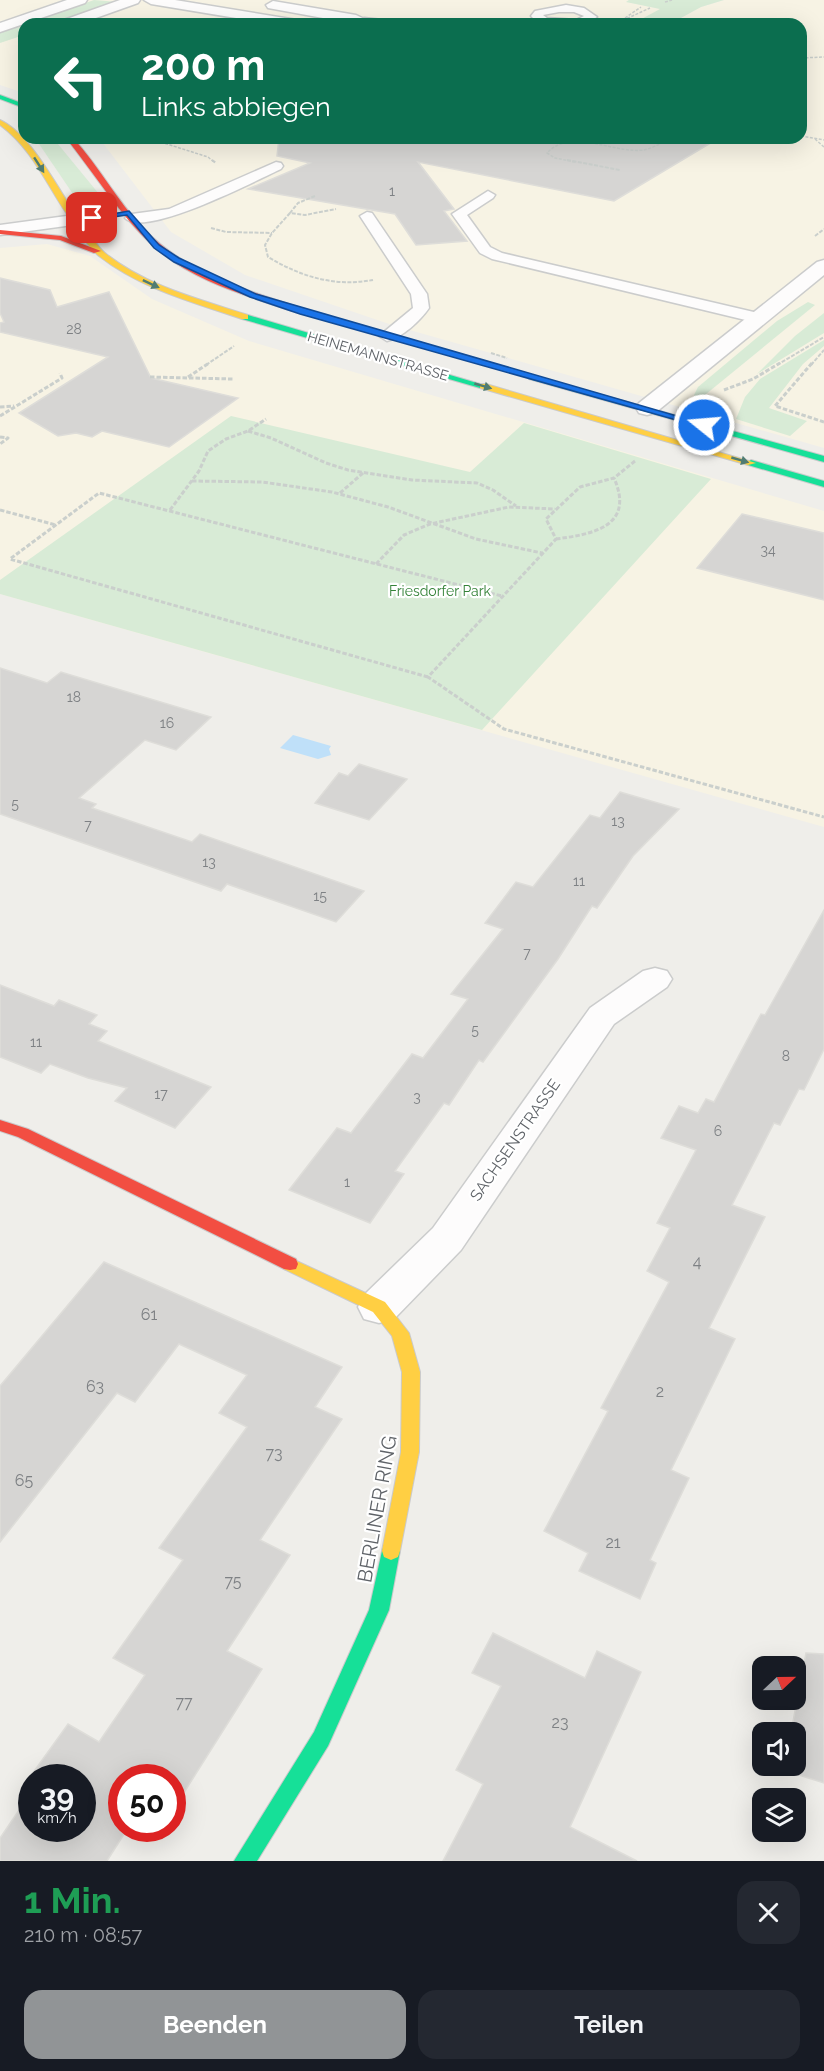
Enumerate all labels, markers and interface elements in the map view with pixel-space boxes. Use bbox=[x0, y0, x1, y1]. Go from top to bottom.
text: 200 m bbox=[141, 41, 265, 90]
icon: left bbox=[42, 42, 120, 120]
text: Links abbiegen bbox=[141, 91, 331, 122]
one-way arrow bbox=[34, 156, 45, 173]
house number: 1 bbox=[389, 183, 395, 199]
pin bbox=[66, 192, 117, 243]
icon: arrive bbox=[75, 201, 108, 234]
one-way arrow bbox=[143, 279, 161, 289]
house number: 28 bbox=[66, 321, 82, 337]
street label: HEINEMANNSTRASSE bbox=[306, 328, 450, 384]
one-way arrow bbox=[474, 382, 492, 391]
position arrow bbox=[672, 393, 736, 457]
one-way arrow bbox=[731, 456, 749, 465]
house number: 34 bbox=[760, 542, 776, 558]
park label: Friesdorfer Park bbox=[389, 583, 492, 599]
house number: 18 bbox=[67, 689, 81, 705]
house number: 16 bbox=[160, 715, 174, 731]
house number: 5 bbox=[11, 796, 19, 812]
house number: 13 bbox=[611, 813, 625, 829]
house number: 7 bbox=[84, 817, 92, 833]
house number: 13 bbox=[202, 854, 216, 870]
house number: 11 bbox=[573, 873, 585, 889]
house number: 15 bbox=[313, 888, 327, 904]
house number: 7 bbox=[523, 945, 531, 961]
house number: 5 bbox=[471, 1022, 479, 1038]
house number: 11 bbox=[30, 1034, 42, 1050]
house number: 8 bbox=[782, 1048, 790, 1064]
street label: SACHSENSTRASSE bbox=[466, 1075, 564, 1204]
house number: 17 bbox=[154, 1086, 168, 1102]
house number: 3 bbox=[413, 1089, 421, 1105]
house number: 6 bbox=[714, 1123, 722, 1139]
house number: 1 bbox=[344, 1174, 350, 1190]
house number: 4 bbox=[693, 1252, 702, 1271]
house number: 61 bbox=[141, 1305, 157, 1324]
house number: 63 bbox=[86, 1377, 104, 1396]
house number: 2 bbox=[656, 1382, 664, 1401]
street label: BERLINER RING bbox=[352, 1434, 402, 1584]
house number: 73 bbox=[265, 1444, 283, 1463]
house number: 65 bbox=[15, 1471, 33, 1490]
house number: 21 bbox=[605, 1533, 621, 1552]
house number: 75 bbox=[224, 1572, 242, 1591]
north arrow bbox=[752, 1656, 806, 1710]
map controls bbox=[752, 1656, 806, 1842]
house number: 77 bbox=[175, 1693, 193, 1712]
house number: 23 bbox=[552, 1713, 568, 1732]
button: sound bbox=[752, 1722, 806, 1776]
speed limit sign: 50 bbox=[108, 1764, 186, 1842]
text: 39 bbox=[40, 1778, 74, 1813]
button: layers bbox=[752, 1788, 806, 1842]
text: km/h bbox=[37, 1809, 77, 1827]
text: 1 Min. bbox=[24, 1879, 121, 1921]
button: close bbox=[737, 1881, 800, 1944]
text: 210 m · 08:57 bbox=[24, 1923, 142, 1947]
button: Beenden bbox=[24, 1990, 406, 2059]
button: Teilen bbox=[418, 1990, 800, 2059]

